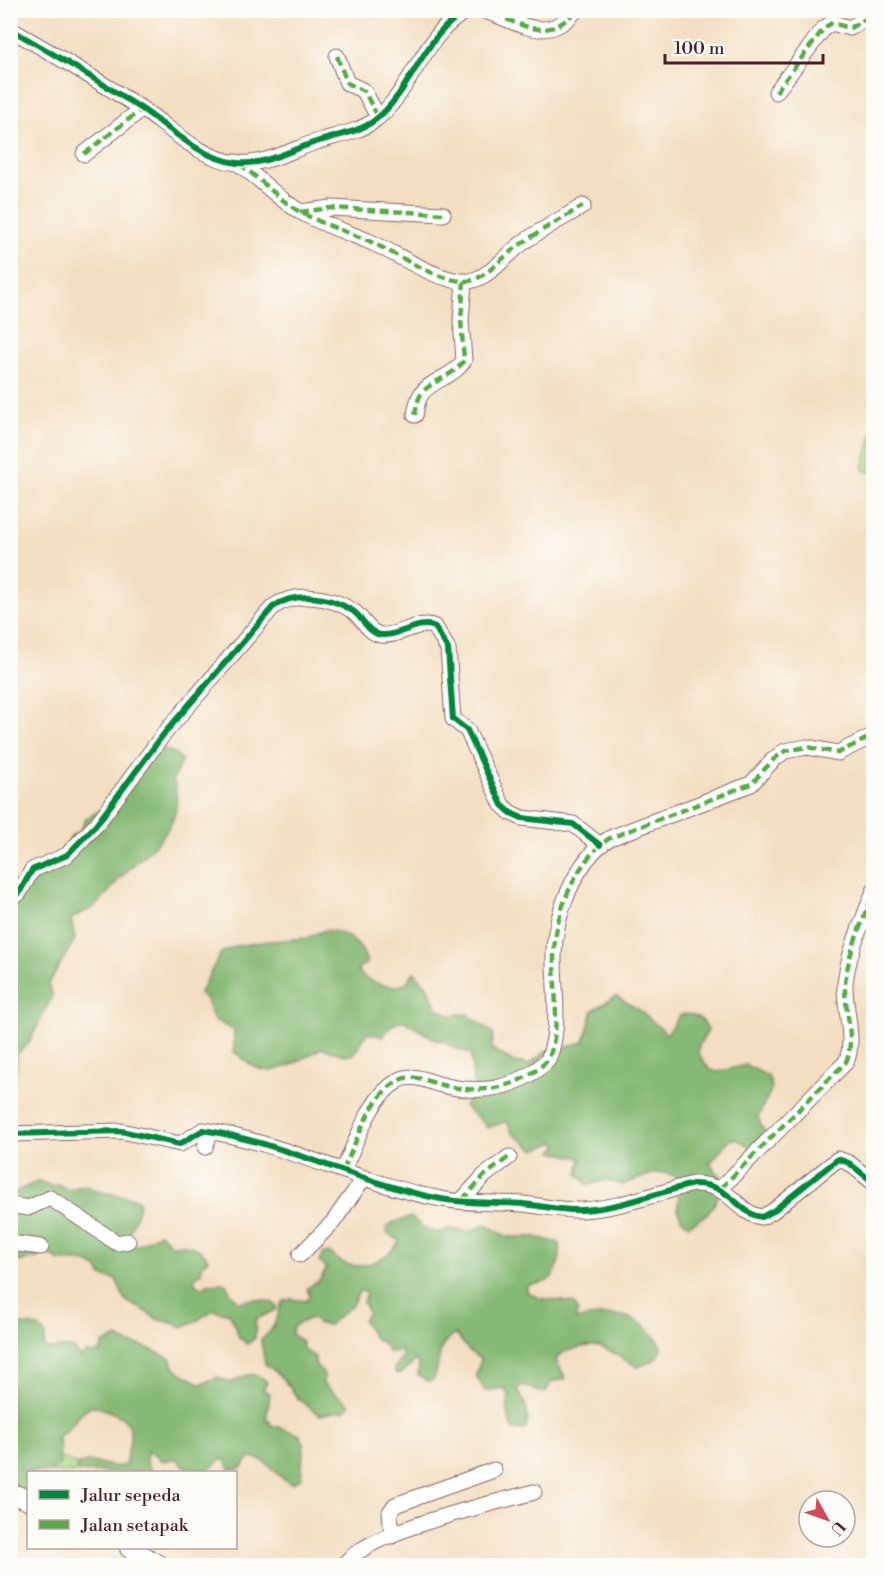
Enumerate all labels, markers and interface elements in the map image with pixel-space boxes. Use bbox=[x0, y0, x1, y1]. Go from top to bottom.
scale bar bbox=[665, 27, 822, 65]
text: 100 m bbox=[674, 37, 725, 60]
legend bbox=[27, 1471, 237, 1549]
text: Jalur sepeda bbox=[80, 1484, 182, 1507]
north arrow bbox=[797, 1489, 857, 1549]
text: Jalan setapak bbox=[80, 1514, 190, 1537]
text: U bbox=[826, 1517, 849, 1540]

